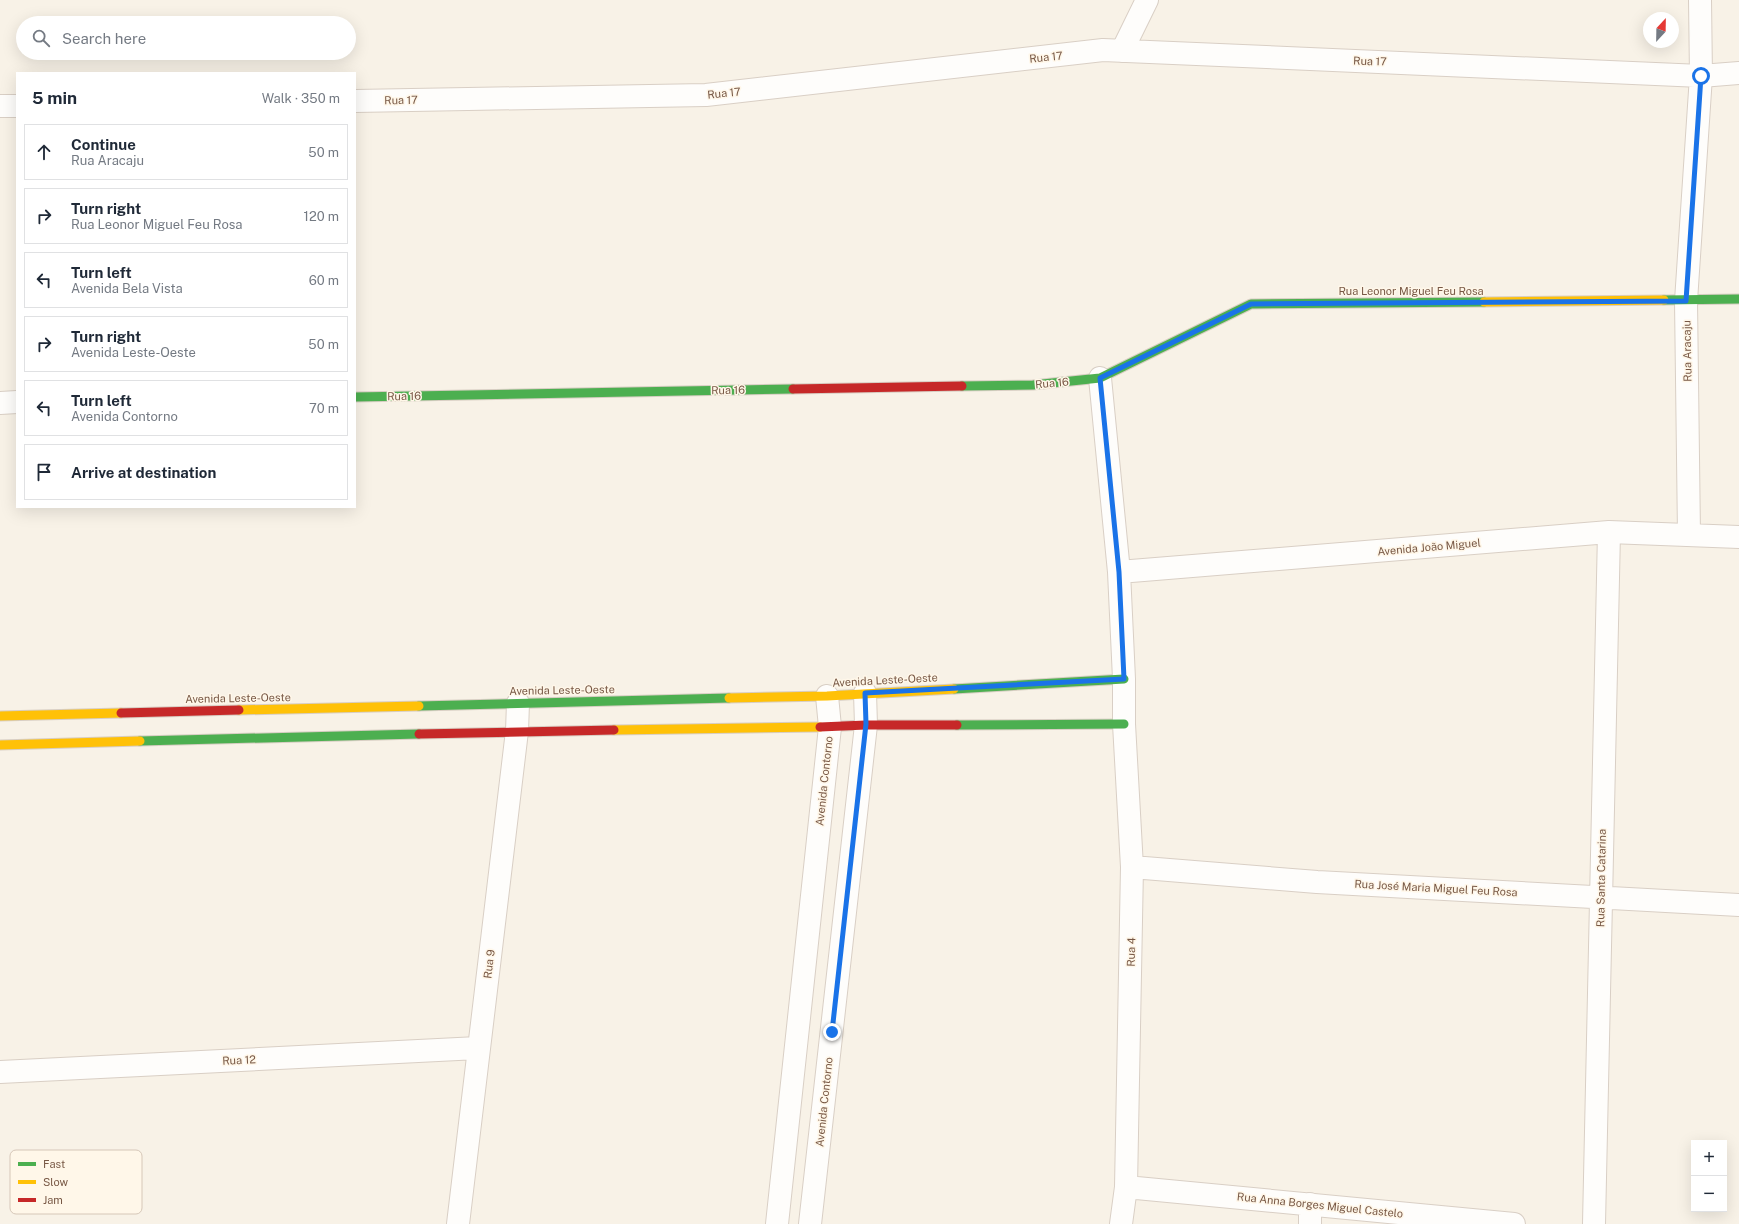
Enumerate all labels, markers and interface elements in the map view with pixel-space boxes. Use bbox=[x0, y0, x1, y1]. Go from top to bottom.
north arrow bbox=[1643, 12, 1679, 48]
search box bbox=[16, 16, 356, 60]
icon: search bbox=[30, 27, 52, 49]
text: Search here bbox=[62, 30, 146, 47]
street label: Rua 17 bbox=[1029, 49, 1064, 65]
street label: Rua 17 bbox=[1353, 54, 1387, 68]
route start bbox=[1692, 67, 1710, 85]
street label: Rua 17 bbox=[707, 85, 742, 101]
text: 5 min bbox=[32, 88, 77, 108]
text: Walk · 350 m bbox=[262, 91, 340, 106]
street label: Rua 17 bbox=[384, 94, 418, 106]
text: Continue bbox=[71, 136, 136, 153]
icon: ahead bbox=[33, 141, 55, 163]
text: 50 m bbox=[308, 145, 339, 160]
text: Rua Aracaju bbox=[71, 153, 144, 168]
text: Turn right bbox=[71, 200, 141, 217]
icon: right bbox=[33, 205, 55, 227]
text: 120 m bbox=[304, 209, 339, 224]
text: Rua Leonor Miguel Feu Rosa bbox=[71, 217, 243, 232]
text: Turn left bbox=[71, 264, 132, 281]
icon: left bbox=[33, 269, 55, 291]
text: 60 m bbox=[309, 273, 339, 288]
text: Avenida Bela Vista bbox=[71, 281, 183, 296]
street label: Rua Leonor Miguel Feu Rosa bbox=[1338, 285, 1484, 297]
street label: Rua Aracaju bbox=[1680, 320, 1694, 382]
text: Turn right bbox=[71, 328, 141, 345]
icon: right bbox=[33, 333, 55, 355]
text: 50 m bbox=[308, 337, 339, 352]
text: Avenida Leste-Oeste bbox=[71, 345, 196, 360]
street label: Rua 16 bbox=[1035, 376, 1070, 390]
street label: Rua 16 bbox=[711, 384, 745, 396]
street label: Rua 16 bbox=[387, 390, 421, 402]
text: Turn left bbox=[71, 392, 132, 409]
icon: left bbox=[33, 397, 55, 419]
text: 70 m bbox=[309, 401, 339, 416]
text: Avenida Contorno bbox=[71, 409, 178, 424]
icon: arrive bbox=[33, 461, 55, 483]
text: Arrive at destination bbox=[71, 464, 216, 481]
street label: Avenida João Miguel bbox=[1377, 537, 1481, 557]
street label: Avenida Leste-Oeste bbox=[832, 671, 938, 689]
street label: Avenida Leste-Oeste bbox=[509, 683, 615, 697]
street label: Avenida Leste-Oeste bbox=[185, 691, 291, 705]
street label: Avenida Contorno bbox=[813, 735, 835, 827]
street label: Rua Santa Catarina bbox=[1594, 829, 1608, 927]
street label: Rua José Maria Miguel Feu Rosa bbox=[1354, 878, 1518, 898]
street label: Rua 4 bbox=[1125, 937, 1137, 967]
street label: Rua 9 bbox=[481, 949, 497, 979]
route end bbox=[823, 1023, 841, 1041]
street label: Rua 12 bbox=[222, 1053, 256, 1067]
street label: Avenida Contorno bbox=[813, 1056, 835, 1148]
map controls bbox=[1691, 1140, 1727, 1212]
button: + bbox=[1691, 1140, 1727, 1176]
legend bbox=[10, 1150, 142, 1214]
text: Fast bbox=[43, 1158, 65, 1170]
text: Slow bbox=[43, 1176, 69, 1188]
button: − bbox=[1691, 1176, 1727, 1212]
street label: Rua Anna Borges Miguel Castelo bbox=[1236, 1190, 1404, 1220]
text: Jam bbox=[43, 1194, 63, 1206]

